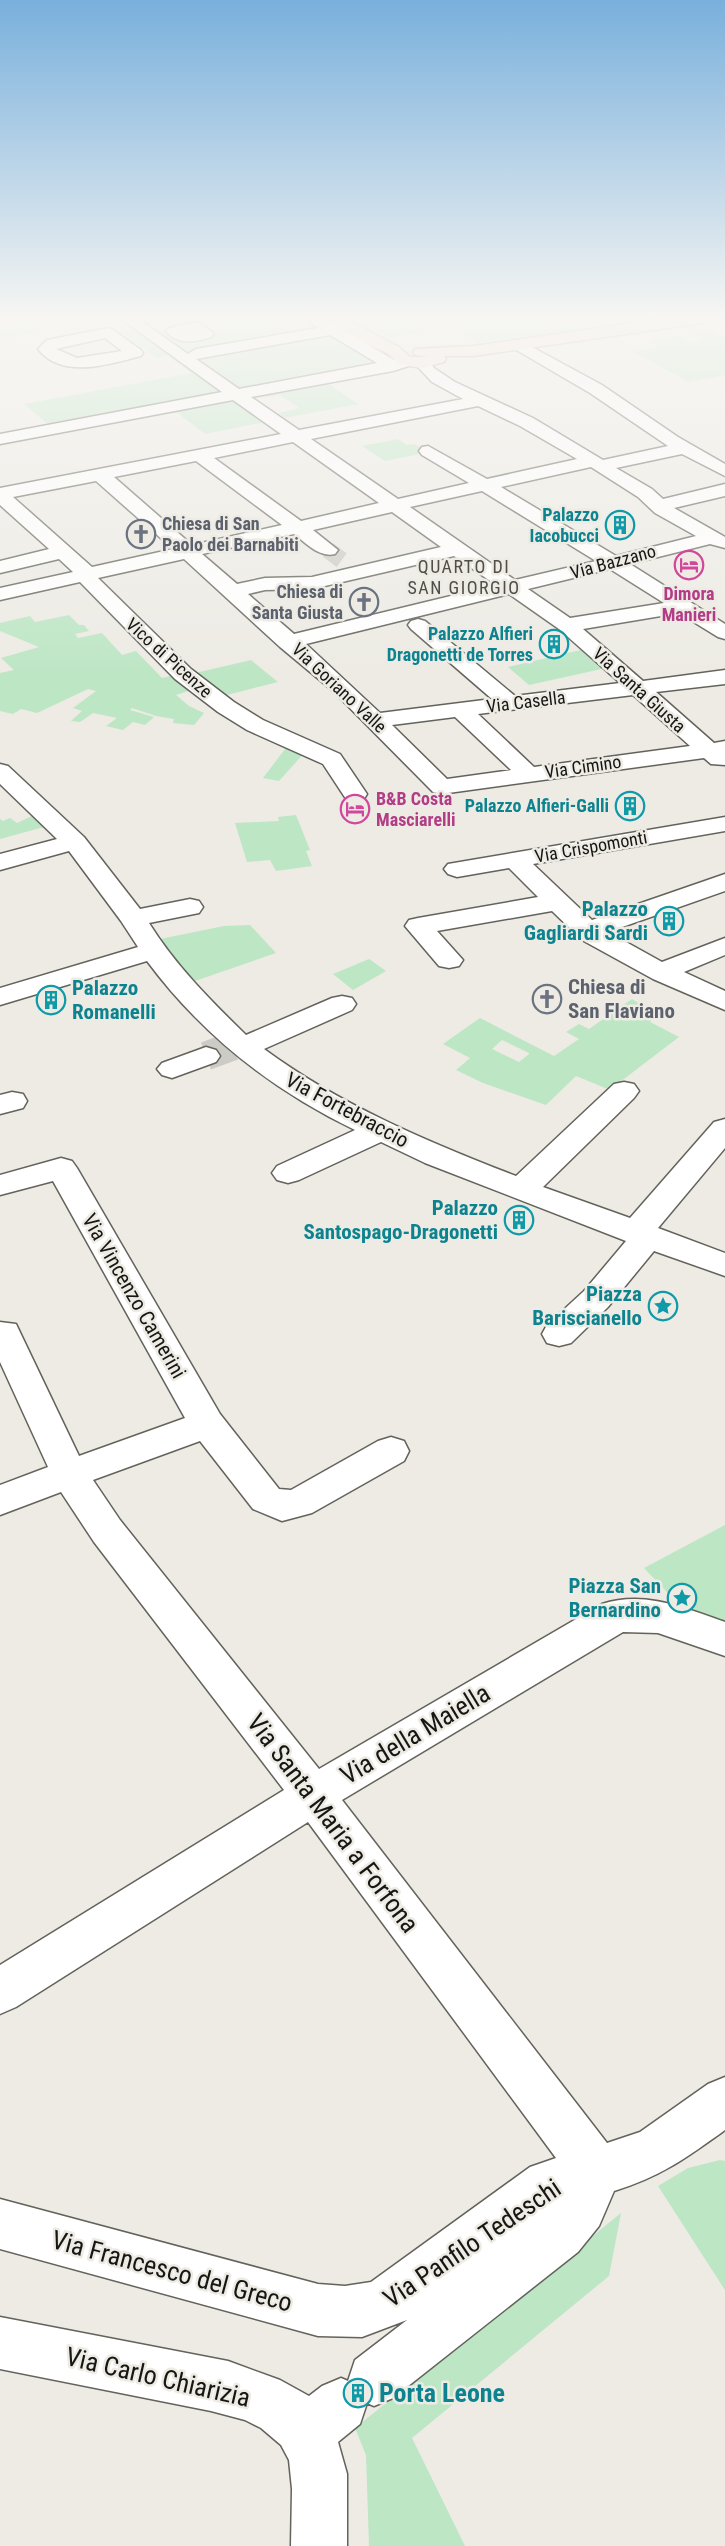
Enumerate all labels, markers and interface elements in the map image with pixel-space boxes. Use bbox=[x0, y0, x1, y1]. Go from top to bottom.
place label: Palazzo Iacobucci bbox=[530, 504, 599, 546]
building icon: Palazzo Iacobucci bbox=[604, 509, 636, 541]
place label: Chiesa di San Paolo dei Barnabiti bbox=[162, 513, 299, 555]
church icon: Chiesa di San Paolo dei Barnabiti bbox=[125, 518, 157, 550]
street label: Via Bazzano bbox=[568, 540, 658, 583]
hotel icon: Dimora Manieri bbox=[673, 549, 705, 581]
district label: QUARTO DI SAN GIORGIO bbox=[408, 556, 520, 598]
place label: Chiesa di Santa Giusta bbox=[252, 581, 343, 623]
place label: Dimora Manieri bbox=[662, 583, 716, 625]
church icon: Chiesa di Santa Giusta bbox=[348, 586, 380, 618]
street label: Vico di Picenze bbox=[122, 613, 217, 702]
place label: Palazzo Alfieri Dragonetti de Torres bbox=[387, 623, 533, 665]
building icon: Palazzo Alfieri Dragonetti de Torres bbox=[538, 628, 570, 660]
street label: Via Goriano Valle bbox=[288, 638, 391, 737]
street label: Via Santa Giusta bbox=[589, 643, 690, 737]
street label: Via Casella bbox=[485, 686, 567, 717]
street label: Via Cimino bbox=[543, 751, 622, 782]
place label: B&B Costa Masciarelli bbox=[376, 788, 456, 830]
building icon: Palazzo Alfieri-Galli bbox=[614, 790, 646, 822]
hotel icon: B&B Costa Masciarelli bbox=[339, 793, 371, 825]
place label: Palazzo Alfieri-Galli bbox=[465, 795, 609, 816]
street label: Via Crispomonti bbox=[533, 826, 649, 867]
place label: Palazzo Gagliardi Sardi bbox=[524, 897, 648, 945]
building icon: Palazzo Gagliardi Sardi bbox=[653, 905, 685, 937]
place label: Chiesa di San Flaviano bbox=[568, 975, 675, 1023]
place label: Palazzo Romanelli bbox=[72, 976, 156, 1024]
church icon: Chiesa di San Flaviano bbox=[531, 983, 563, 1015]
building icon: Palazzo Romanelli bbox=[35, 984, 67, 1016]
street label: Via Fortebraccio bbox=[281, 1067, 413, 1153]
place label: Palazzo Santospago-Dragonetti bbox=[303, 1196, 498, 1244]
building icon: Palazzo Santospago-Dragonetti bbox=[503, 1204, 535, 1236]
street label: Via Vincenzo Camerini bbox=[77, 1209, 191, 1383]
place label: Piazza Bariscianello bbox=[532, 1282, 642, 1330]
place icon: Piazza Bariscianello bbox=[647, 1290, 679, 1322]
place label: Piazza San Bernardino bbox=[569, 1574, 661, 1622]
place icon: Piazza San Bernardino bbox=[666, 1582, 698, 1614]
street label: Via della Maiella bbox=[335, 1678, 495, 1790]
street label: Via Santa Maria a Forfona bbox=[241, 1708, 425, 1938]
street label: Via Panfilo Tedeschi bbox=[378, 2173, 566, 2313]
street label: Via Francesco del Greco bbox=[48, 2224, 296, 2318]
street label: Via Carlo Chiarizia bbox=[63, 2341, 253, 2413]
building icon: Porta Leone bbox=[342, 2377, 374, 2409]
place label: Porta Leone bbox=[379, 2378, 505, 2408]

